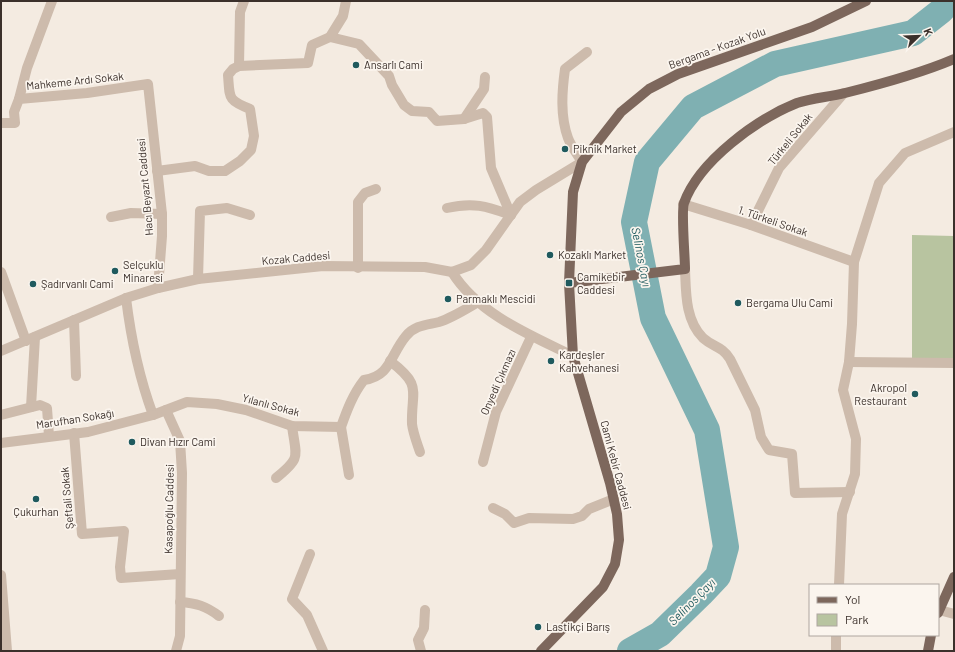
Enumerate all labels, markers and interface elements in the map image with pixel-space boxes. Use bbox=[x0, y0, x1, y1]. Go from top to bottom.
north arrow bbox=[899, 16, 939, 56]
street label: Bergama - Kozak Yolu bbox=[667, 24, 767, 71]
text: K bbox=[921, 26, 936, 38]
place label: Ansarlı Cami bbox=[364, 58, 423, 71]
marker: Ansarlı Cami bbox=[351, 60, 361, 70]
street label: Mahkeme Ardı Sokak bbox=[26, 69, 125, 92]
street label: Türkeli Sokak bbox=[765, 110, 815, 167]
street label: Hacı Beyazıt Caddesi bbox=[134, 138, 155, 236]
place label: Piknik Market bbox=[573, 142, 637, 155]
marker: Piknik Market bbox=[560, 144, 570, 154]
street label: 1. Türkeli Sokak bbox=[737, 203, 810, 239]
water label: Selinos Çayı bbox=[629, 226, 655, 288]
street label: Kozak Caddesi bbox=[261, 248, 331, 267]
place label: Kozaklı Market bbox=[558, 248, 626, 261]
marker: Kozaklı Market bbox=[545, 250, 555, 260]
place label: Selçuklu Minaresi bbox=[123, 258, 163, 284]
marker: Selçuklu Minaresi bbox=[110, 266, 120, 276]
place label: Camikebir Caddesi bbox=[577, 270, 625, 296]
place label: Şadırvanlı Cami bbox=[41, 277, 114, 290]
marker: Camikebir Caddesi bbox=[564, 278, 574, 288]
marker: Şadırvanlı Cami bbox=[28, 279, 38, 289]
place label: Parmaklı Mescidi bbox=[456, 292, 536, 305]
marker: Parmaklı Mescidi bbox=[443, 294, 453, 304]
place label: Bergama Ulu Cami bbox=[746, 296, 833, 309]
marker: Bergama Ulu Cami bbox=[733, 298, 743, 308]
street label: Onyedi Çıkmazı bbox=[477, 347, 518, 417]
place label: Kardeşler Kahvehanesi bbox=[559, 348, 620, 374]
marker: Kardeşler Kahvehanesi bbox=[546, 356, 556, 366]
place label: Akropol Restaurant bbox=[854, 381, 907, 407]
marker: Akropol Restaurant bbox=[910, 389, 920, 399]
street label: Yılanlı Sokak bbox=[241, 391, 302, 419]
street label: Marufhan Sokağı bbox=[35, 406, 115, 431]
street label: Cami Kebir Caddesi bbox=[598, 419, 635, 511]
place label: Divan Hızır Cami bbox=[140, 435, 216, 448]
marker: Divan Hızır Cami bbox=[127, 437, 137, 447]
street label: Kasapoğlu Caddesi bbox=[161, 464, 176, 554]
street label: Şeftali Sokak bbox=[57, 466, 76, 530]
marker: Çukurhan bbox=[31, 494, 41, 504]
place label: Çukurhan bbox=[13, 505, 59, 518]
water label: Selinos Çayı bbox=[665, 575, 718, 628]
legend bbox=[809, 584, 939, 636]
text: Yol bbox=[845, 592, 860, 606]
text: Park bbox=[845, 612, 869, 626]
place label: Lastikçi Barış bbox=[546, 620, 610, 633]
marker: Lastikçi Barış bbox=[533, 622, 543, 632]

